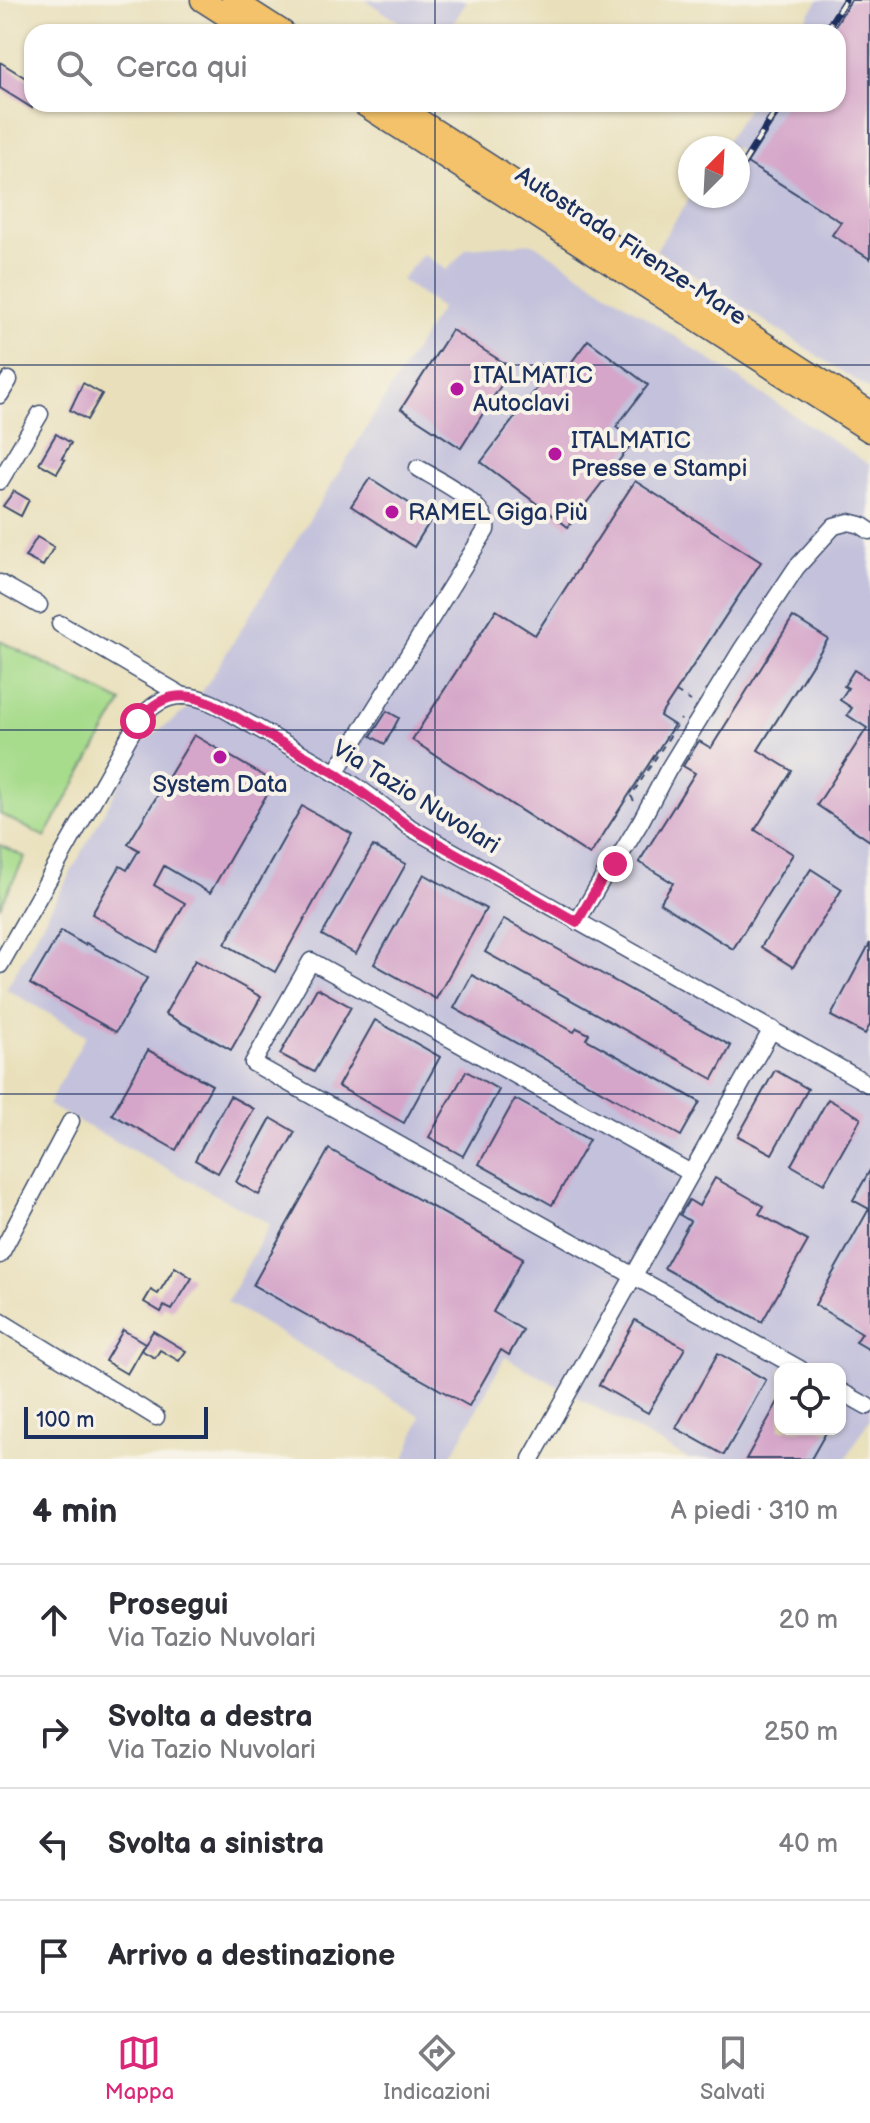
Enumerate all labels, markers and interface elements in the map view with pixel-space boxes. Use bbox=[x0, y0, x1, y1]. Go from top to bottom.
search box bbox=[24, 24, 846, 112]
icon: search bbox=[52, 46, 96, 90]
text: Cerca qui bbox=[116, 50, 248, 86]
north arrow bbox=[678, 136, 750, 208]
street label: Autostrada Firenze-Mare bbox=[510, 160, 752, 332]
place label: ITALMATIC Autoclavi bbox=[473, 361, 593, 418]
marker: ITALMATIC Autoclavi bbox=[448, 380, 466, 398]
place label: ITALMATIC Presse e Stampi bbox=[571, 426, 747, 483]
marker: ITALMATIC Presse e Stampi bbox=[546, 445, 564, 463]
place label: RAMEL Giga Più bbox=[408, 498, 588, 527]
marker: RAMEL Giga Più bbox=[383, 503, 401, 521]
route start bbox=[120, 703, 156, 739]
street label: Via Tazio Nuvolari bbox=[327, 734, 505, 860]
marker: System Data bbox=[211, 748, 229, 766]
place label: System Data bbox=[152, 770, 288, 799]
route end bbox=[597, 846, 633, 882]
map controls bbox=[774, 1363, 846, 1435]
button: locate bbox=[774, 1363, 846, 1435]
scale bar bbox=[24, 1403, 208, 1439]
text: 100 m bbox=[36, 1407, 95, 1434]
text: 4 min bbox=[32, 1491, 118, 1532]
text: A piedi · 310 m bbox=[671, 1496, 838, 1527]
text: Prosegui bbox=[108, 1587, 228, 1623]
icon: ahead bbox=[32, 1598, 76, 1642]
text: 20 m bbox=[779, 1605, 838, 1636]
text: Via Tazio Nuvolari bbox=[108, 1623, 316, 1654]
text: Svolta a destra bbox=[108, 1699, 313, 1735]
icon: right bbox=[32, 1710, 76, 1754]
text: 250 m bbox=[764, 1717, 838, 1748]
text: Via Tazio Nuvolari bbox=[108, 1735, 316, 1766]
icon: left bbox=[32, 1822, 76, 1866]
text: Svolta a sinistra bbox=[108, 1826, 324, 1862]
text: 40 m bbox=[778, 1829, 838, 1860]
icon: arrive bbox=[32, 1934, 76, 1978]
text: Arrivo a destinazione bbox=[108, 1938, 395, 1974]
tab: Mappa bbox=[105, 2031, 174, 2106]
tab: Indicazioni bbox=[384, 2031, 490, 2106]
tab: Salvati bbox=[700, 2031, 765, 2106]

